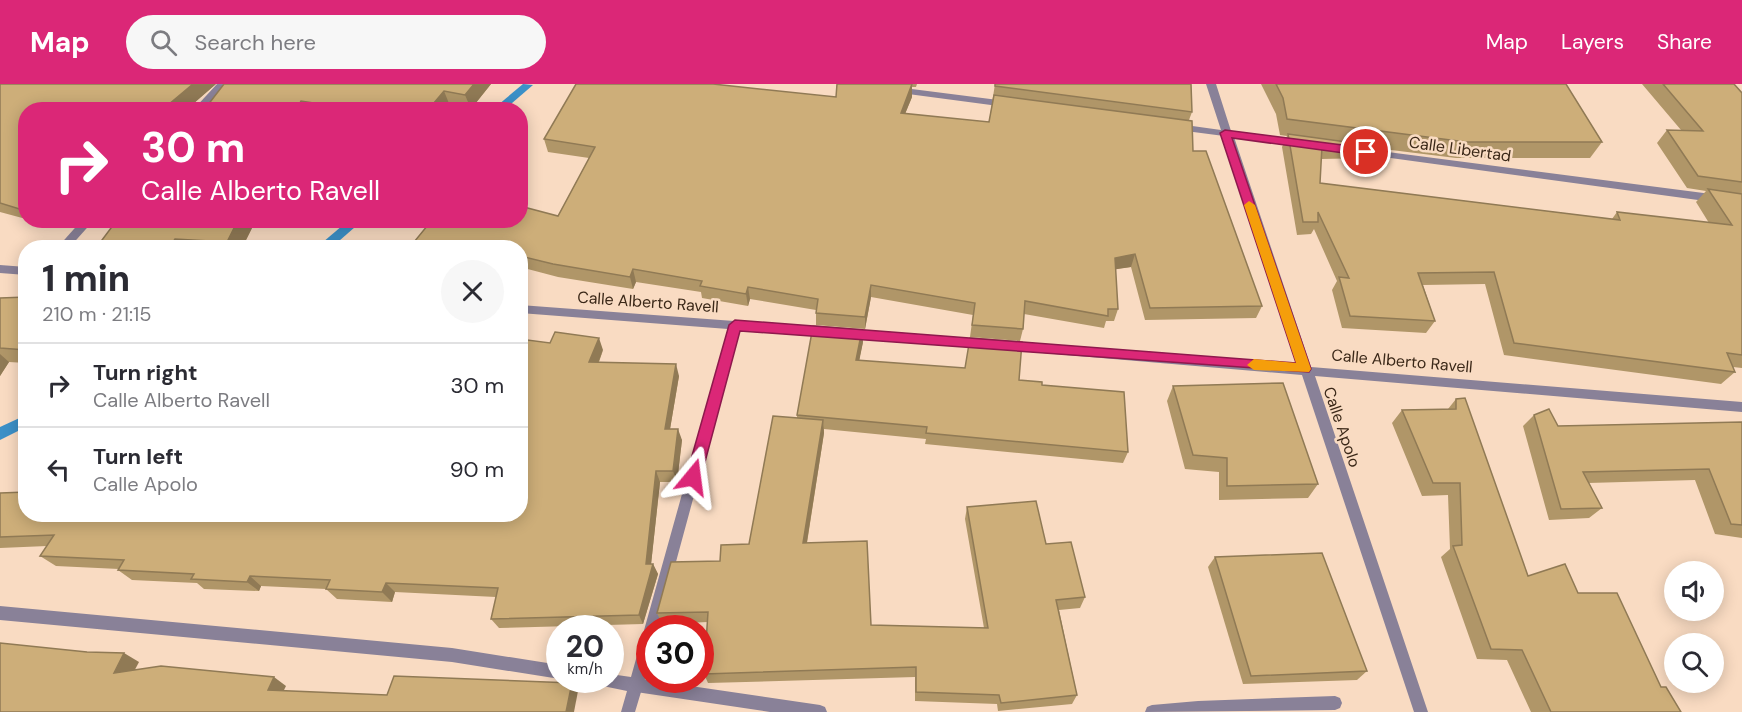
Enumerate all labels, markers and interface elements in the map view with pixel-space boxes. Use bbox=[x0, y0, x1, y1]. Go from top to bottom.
search box bbox=[126, 15, 546, 69]
text: Map bbox=[30, 24, 90, 61]
icon: search bbox=[147, 26, 180, 59]
text: Search here bbox=[195, 28, 316, 57]
text: Map bbox=[1486, 28, 1528, 56]
text: Layers bbox=[1561, 28, 1624, 56]
text: Share bbox=[1657, 28, 1712, 56]
text: 30 m bbox=[141, 120, 245, 175]
icon: right bbox=[42, 126, 120, 204]
pin bbox=[1340, 126, 1391, 177]
street label: Calle Libertad bbox=[1408, 131, 1512, 167]
icon: arrive bbox=[1349, 135, 1382, 168]
text: Calle Alberto Ravell bbox=[141, 173, 380, 208]
text: 1 min bbox=[42, 255, 130, 302]
button: close bbox=[441, 260, 504, 323]
street label: Calle Alberto Ravell bbox=[577, 287, 719, 317]
text: 210 m · 21:15 bbox=[42, 301, 151, 327]
street label: Calle Alberto Ravell bbox=[1331, 344, 1473, 378]
text: Turn right bbox=[93, 358, 198, 387]
icon: right bbox=[42, 369, 75, 402]
text: 30 m bbox=[450, 371, 504, 400]
street label: Calle Apolo bbox=[1318, 384, 1366, 470]
text: Calle Alberto Ravell bbox=[93, 387, 270, 413]
text: Turn left bbox=[93, 442, 183, 471]
position arrow bbox=[661, 445, 725, 509]
icon: left bbox=[42, 453, 75, 486]
text: 90 m bbox=[450, 455, 504, 484]
text: Calle Apolo bbox=[93, 471, 198, 497]
map controls bbox=[1664, 561, 1724, 693]
button: sound bbox=[1664, 561, 1724, 621]
speed limit sign: 30 bbox=[636, 615, 714, 693]
text: 20 bbox=[566, 627, 604, 666]
button: search bbox=[1664, 633, 1724, 693]
text: km/h bbox=[567, 659, 603, 679]

